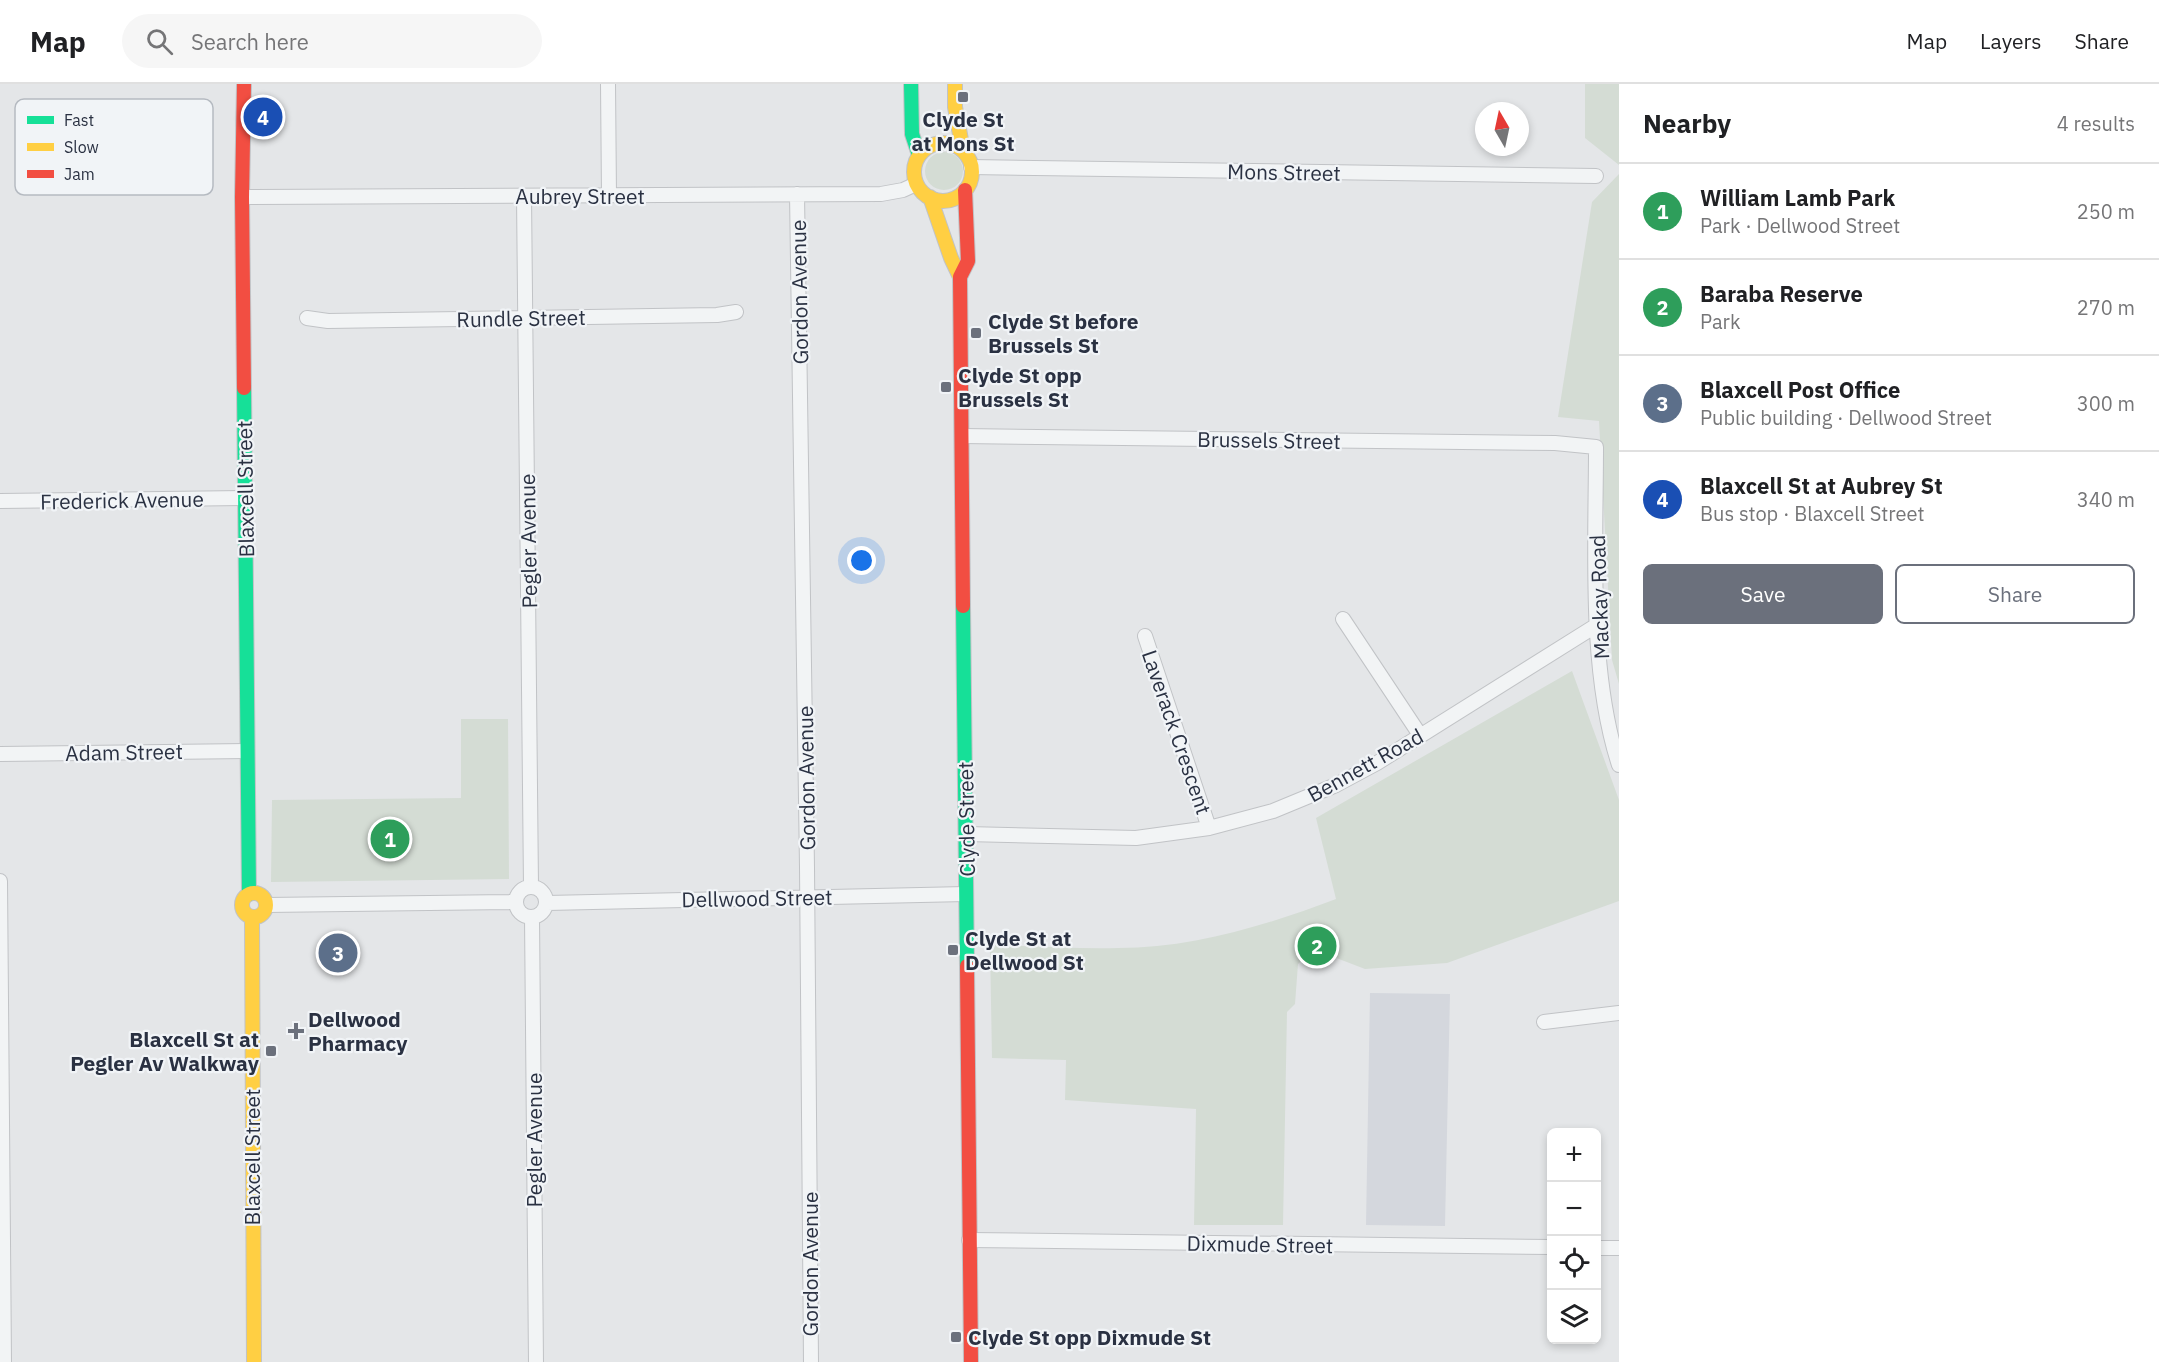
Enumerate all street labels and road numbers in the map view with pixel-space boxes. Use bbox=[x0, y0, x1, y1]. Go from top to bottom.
street label: Mons Street bbox=[1227, 157, 1341, 187]
street label: Aubrey Street bbox=[515, 182, 645, 210]
street label: Gordon Avenue bbox=[784, 219, 814, 365]
street label: Rundle Street bbox=[456, 303, 586, 333]
street label: Blaxcell Street bbox=[230, 420, 260, 558]
street label: Brussels Street bbox=[1197, 425, 1341, 455]
street label: Pegler Avenue bbox=[513, 473, 543, 609]
street label: Frederick Avenue bbox=[40, 485, 204, 515]
street label: Mackay Road bbox=[1583, 534, 1615, 660]
street label: Laverack Crescent bbox=[1136, 646, 1218, 818]
street label: Gordon Avenue bbox=[791, 705, 821, 851]
street label: Bennett Road bbox=[1302, 722, 1428, 808]
street label: Adam Street bbox=[65, 737, 183, 767]
street label: Clyde Street bbox=[951, 761, 981, 877]
street label: Dellwood Street bbox=[681, 883, 833, 913]
street label: Pegler Avenue bbox=[520, 1073, 548, 1207]
street label: Blaxcell Street bbox=[238, 1089, 266, 1225]
street label: Gordon Avenue bbox=[796, 1192, 824, 1336]
street label: Dixmude Street bbox=[1187, 1229, 1333, 1259]

